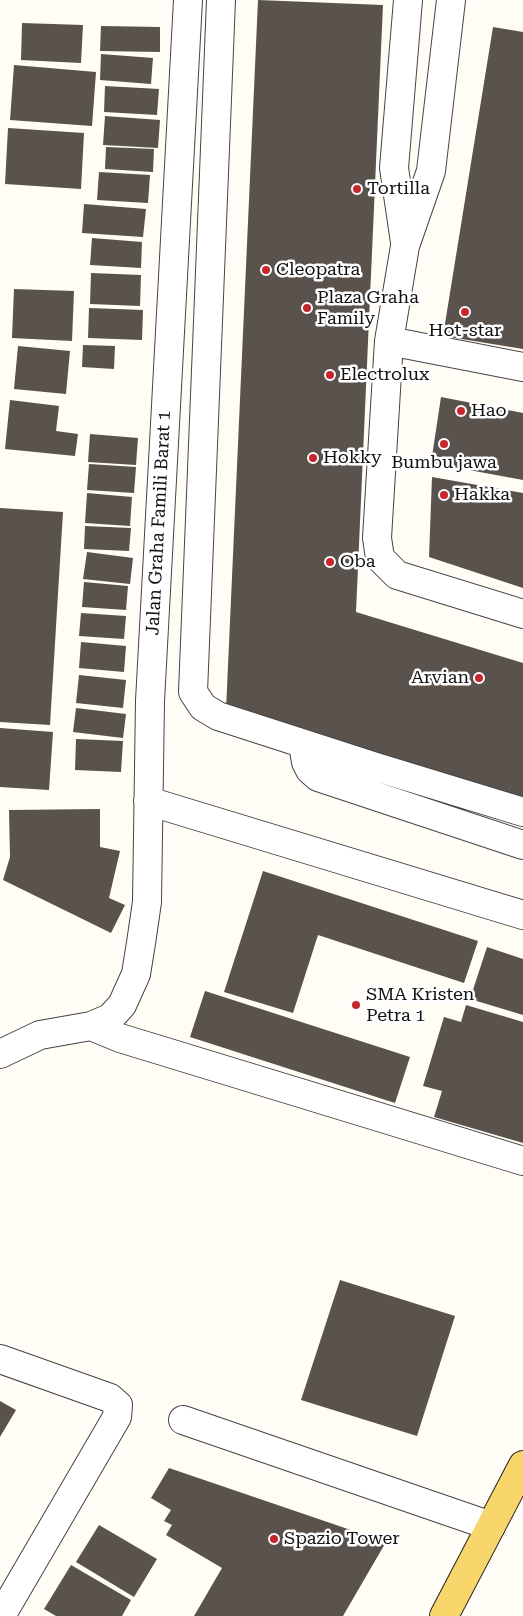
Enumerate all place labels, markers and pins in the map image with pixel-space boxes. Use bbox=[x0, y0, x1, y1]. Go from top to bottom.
place label: Tortilla bbox=[367, 178, 430, 200]
marker: Tortilla bbox=[351, 183, 363, 195]
place label: Cleopatra bbox=[276, 259, 360, 281]
marker: Cleopatra bbox=[260, 264, 272, 276]
place label: Plaza Graha Family bbox=[317, 287, 419, 330]
marker: Plaza Graha Family bbox=[301, 302, 313, 314]
marker: Hot-star bbox=[459, 306, 471, 318]
place label: Hot-star bbox=[429, 320, 501, 342]
place label: Electrolux bbox=[340, 364, 429, 386]
marker: Electrolux bbox=[324, 369, 336, 381]
place label: Hao bbox=[471, 400, 506, 422]
marker: Hao bbox=[455, 405, 467, 417]
marker: Bumbu jawa bbox=[438, 438, 450, 450]
place label: Hokky bbox=[323, 447, 382, 469]
marker: Hokky bbox=[307, 452, 319, 464]
place label: Bumbu jawa bbox=[391, 452, 497, 474]
place label: Hakka bbox=[454, 484, 510, 506]
marker: Hakka bbox=[438, 489, 450, 501]
place label: Oba bbox=[340, 551, 375, 573]
marker: Oba bbox=[324, 556, 336, 568]
place label: Arvian bbox=[411, 667, 469, 689]
marker: Arvian bbox=[473, 672, 485, 684]
place label: SMA Kristen Petra 1 bbox=[366, 984, 474, 1026]
marker: SMA Kristen Petra 1 bbox=[350, 999, 362, 1011]
place label: Spazio Tower bbox=[284, 1528, 400, 1550]
marker: Spazio Tower bbox=[268, 1533, 280, 1545]

